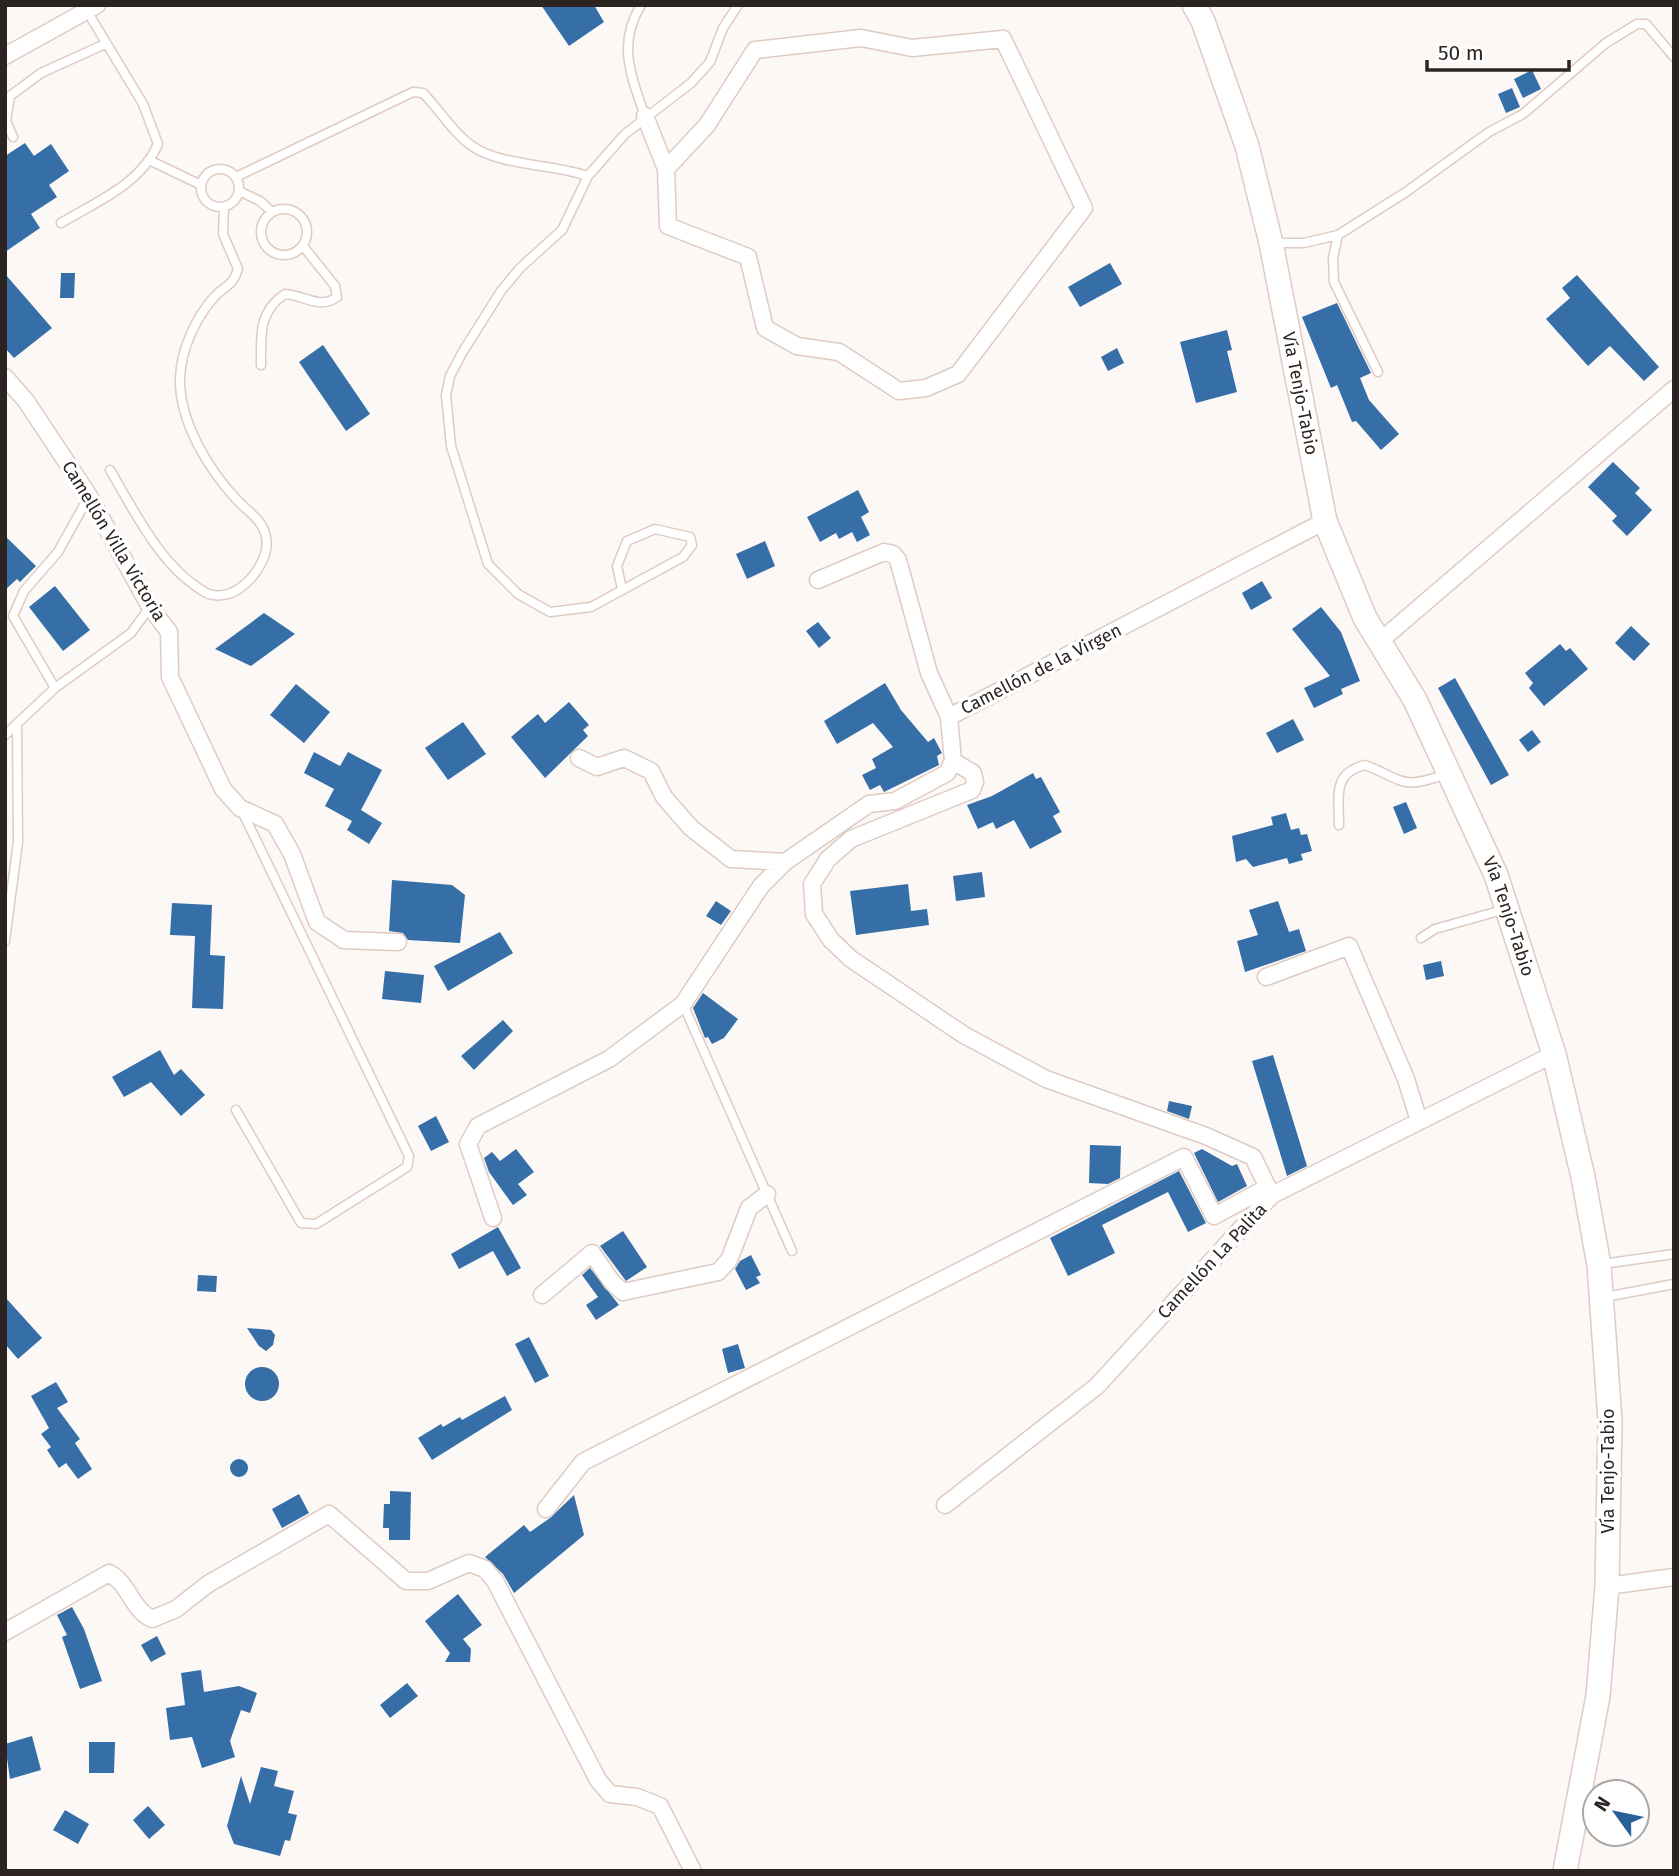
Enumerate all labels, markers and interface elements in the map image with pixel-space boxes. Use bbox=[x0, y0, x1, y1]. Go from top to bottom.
scale bar bbox=[1427, 28, 1569, 72]
text: 50 m bbox=[1438, 40, 1484, 66]
street label: Vía Tenjo-Tabio bbox=[1277, 330, 1323, 457]
street label: Camellón Villa Victoria bbox=[57, 457, 171, 625]
street label: Camellón de la Virgen bbox=[957, 619, 1125, 719]
street label: Vía Tenjo-Tabio bbox=[1478, 853, 1539, 979]
street label: Camellón La Palita bbox=[1153, 1199, 1271, 1323]
street label: Vía Tenjo-Tabio bbox=[1597, 1409, 1619, 1533]
north arrow bbox=[1581, 1778, 1651, 1848]
text: N bbox=[1589, 1792, 1615, 1816]

